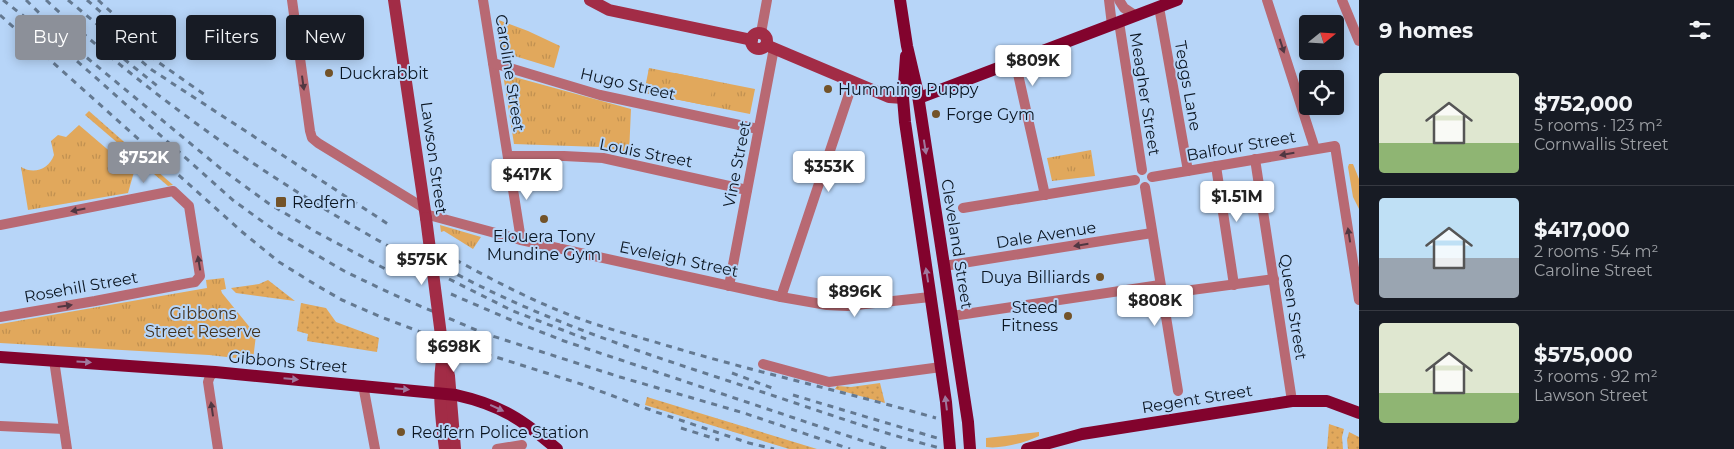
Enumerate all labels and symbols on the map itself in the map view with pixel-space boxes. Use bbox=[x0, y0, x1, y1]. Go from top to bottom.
street label: Caroline Street bbox=[491, 13, 529, 134]
north arrow bbox=[1299, 15, 1344, 60]
street label: Meagher Street bbox=[1126, 31, 1164, 157]
street label: Teggs Lane bbox=[1171, 39, 1205, 133]
one-way arrow bbox=[1278, 39, 1286, 54]
pin: $809K bbox=[998, 44, 1068, 87]
place label: Duckrabbit bbox=[339, 64, 429, 83]
street label: Hugo Street bbox=[578, 64, 678, 104]
marker: Duckrabbit bbox=[323, 67, 335, 79]
one-way arrow bbox=[299, 75, 307, 91]
place label: Humming Puppy bbox=[838, 80, 979, 99]
marker: Humming Puppy bbox=[822, 83, 834, 95]
street label: Lawson Street bbox=[417, 100, 451, 216]
place label: Forge Gym bbox=[946, 105, 1035, 124]
marker: Forge Gym bbox=[930, 108, 942, 120]
street label: Vine Street bbox=[719, 118, 755, 209]
street label: Balfour Street bbox=[1185, 127, 1298, 165]
street label: Louis Street bbox=[598, 135, 695, 171]
one-way arrow bbox=[922, 139, 930, 155]
pin: $752K bbox=[109, 142, 179, 184]
pin: $353K bbox=[794, 150, 864, 193]
one-way arrow bbox=[1278, 150, 1294, 158]
pin: $417K bbox=[492, 158, 562, 201]
street label: Cleveland Street bbox=[937, 178, 977, 311]
pin: $1.51M bbox=[1196, 180, 1278, 223]
place label: Redfern bbox=[292, 193, 356, 212]
marker: Redfern bbox=[274, 195, 288, 209]
one-way arrow bbox=[70, 206, 86, 214]
marker: Elouera Tony Mundine Gym bbox=[538, 213, 550, 225]
street label: Dale Avenue bbox=[995, 218, 1097, 252]
place label: Elouera Tony Mundine Gym bbox=[487, 227, 601, 264]
one-way arrow bbox=[1344, 227, 1352, 243]
street label: Eveleigh Street bbox=[618, 237, 741, 281]
one-way arrow bbox=[1073, 241, 1089, 249]
pin: $575K bbox=[387, 244, 457, 286]
street label: Queen Street bbox=[1275, 253, 1311, 362]
one-way arrow bbox=[194, 255, 202, 271]
one-way arrow bbox=[922, 267, 930, 283]
street label: Rosehill Street bbox=[23, 268, 140, 306]
place label: Duya Billiards bbox=[981, 268, 1090, 287]
marker: Duya Billiards bbox=[1094, 271, 1106, 283]
pin: $896K bbox=[820, 276, 890, 318]
pin: $808K bbox=[1120, 284, 1190, 327]
place label: Steed Fitness bbox=[1001, 298, 1058, 335]
one-way arrow bbox=[58, 301, 74, 309]
park label: Gibbons Street Reserve bbox=[145, 304, 261, 341]
marker: Steed Fitness bbox=[1062, 310, 1074, 322]
pin: $698K bbox=[419, 330, 489, 373]
street label: Gibbons Street bbox=[228, 347, 349, 377]
one-way arrow bbox=[76, 359, 92, 367]
one-way arrow bbox=[283, 375, 299, 383]
street label: Regent Street bbox=[1140, 381, 1254, 417]
one-way arrow bbox=[394, 385, 410, 393]
one-way arrow bbox=[942, 395, 950, 411]
one-way arrow bbox=[207, 401, 215, 417]
one-way arrow bbox=[490, 404, 504, 412]
place label: Redfern Police Station bbox=[411, 423, 589, 442]
marker: Redfern Police Station bbox=[395, 426, 407, 438]

